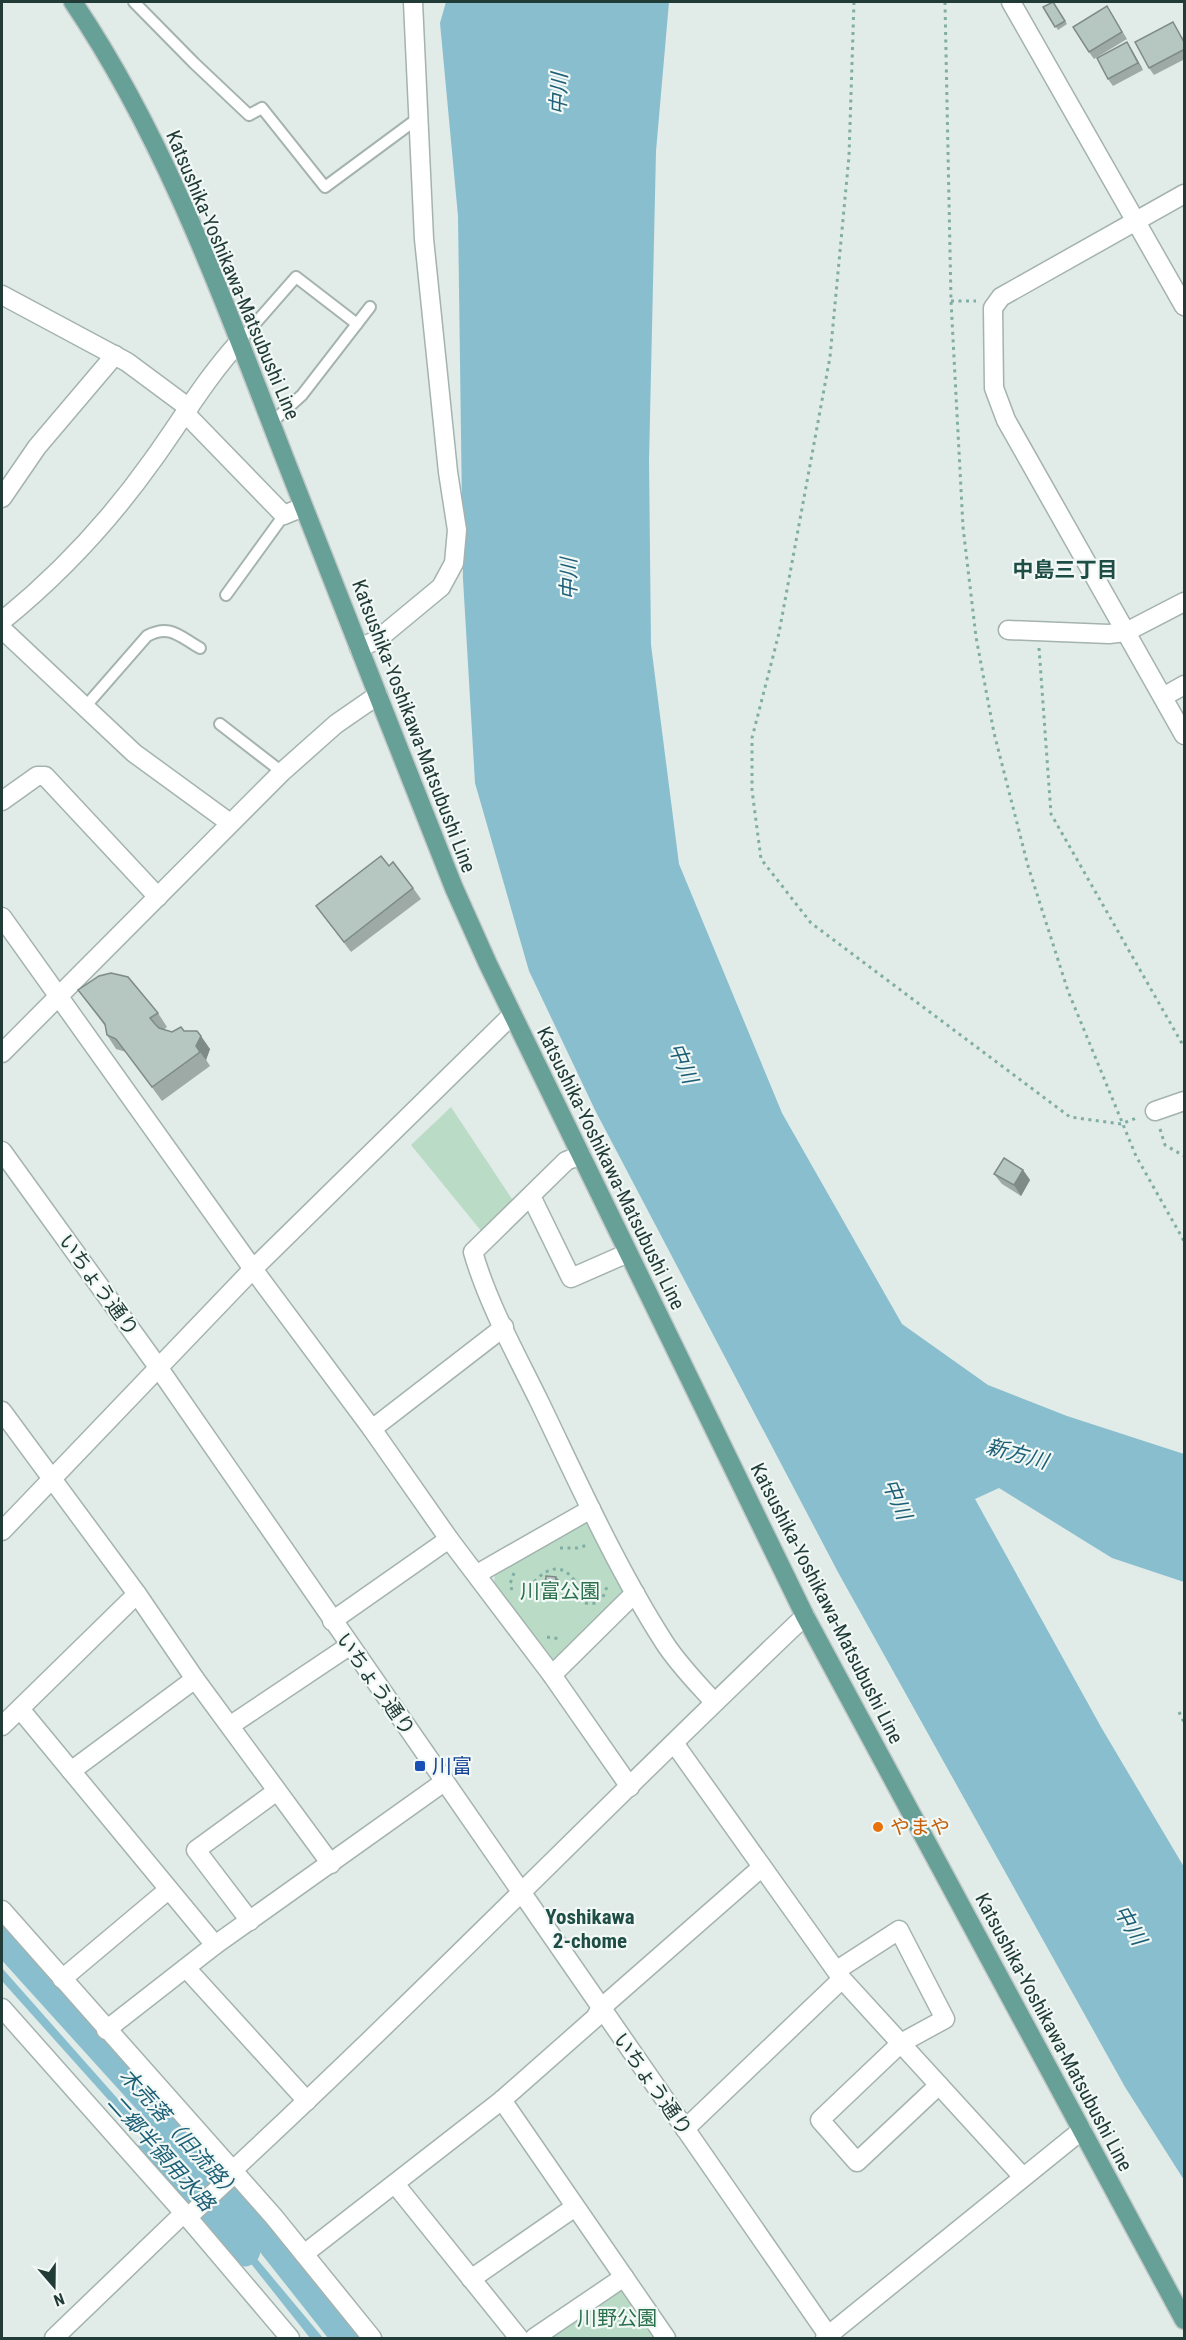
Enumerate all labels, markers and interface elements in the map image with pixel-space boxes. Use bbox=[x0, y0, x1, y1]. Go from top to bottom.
water label: 中川 bbox=[546, 71, 572, 115]
street label: Katsushika-Yoshikawa-Matsubushi Line bbox=[161, 127, 305, 423]
water label: 中川 bbox=[557, 556, 581, 600]
district label: 中島三丁目 bbox=[1013, 558, 1118, 582]
street label: Katsushika-Yoshikawa-Matsubushi Line bbox=[347, 576, 481, 876]
street label: Katsushika-Yoshikawa-Matsubushi Line bbox=[532, 1023, 690, 1313]
water label: 中川 bbox=[664, 1039, 703, 1089]
street label: いちょう通り bbox=[54, 1229, 144, 1341]
water label: 新方川 bbox=[983, 1434, 1052, 1474]
street label: Katsushika-Yoshikawa-Matsubushi Line bbox=[746, 1459, 908, 1747]
water label: 中川 bbox=[878, 1475, 917, 1525]
park label: 川富公園 bbox=[520, 1579, 600, 1603]
street label: いちょう通り bbox=[332, 1628, 420, 1740]
place label: 川富 bbox=[432, 1754, 472, 1778]
marker: 川富 bbox=[413, 1759, 427, 1773]
place label: やまや bbox=[890, 1815, 950, 1839]
marker: やまや bbox=[871, 1820, 885, 1834]
street label: Katsushika-Yoshikawa-Matsubushi Line bbox=[970, 1889, 1138, 2175]
water label: 中川 bbox=[1109, 1901, 1152, 1951]
district label: Yoshikawa 2-chome bbox=[545, 1905, 635, 1953]
street label: いちょう通り bbox=[609, 2028, 697, 2140]
water label: 木売落（旧流路） bbox=[115, 2064, 245, 2204]
water label: 二郷半領用水路 bbox=[103, 2090, 220, 2217]
north arrow bbox=[24, 2256, 84, 2316]
text: N bbox=[51, 2289, 67, 2310]
park label: 川野公園 bbox=[577, 2306, 657, 2330]

